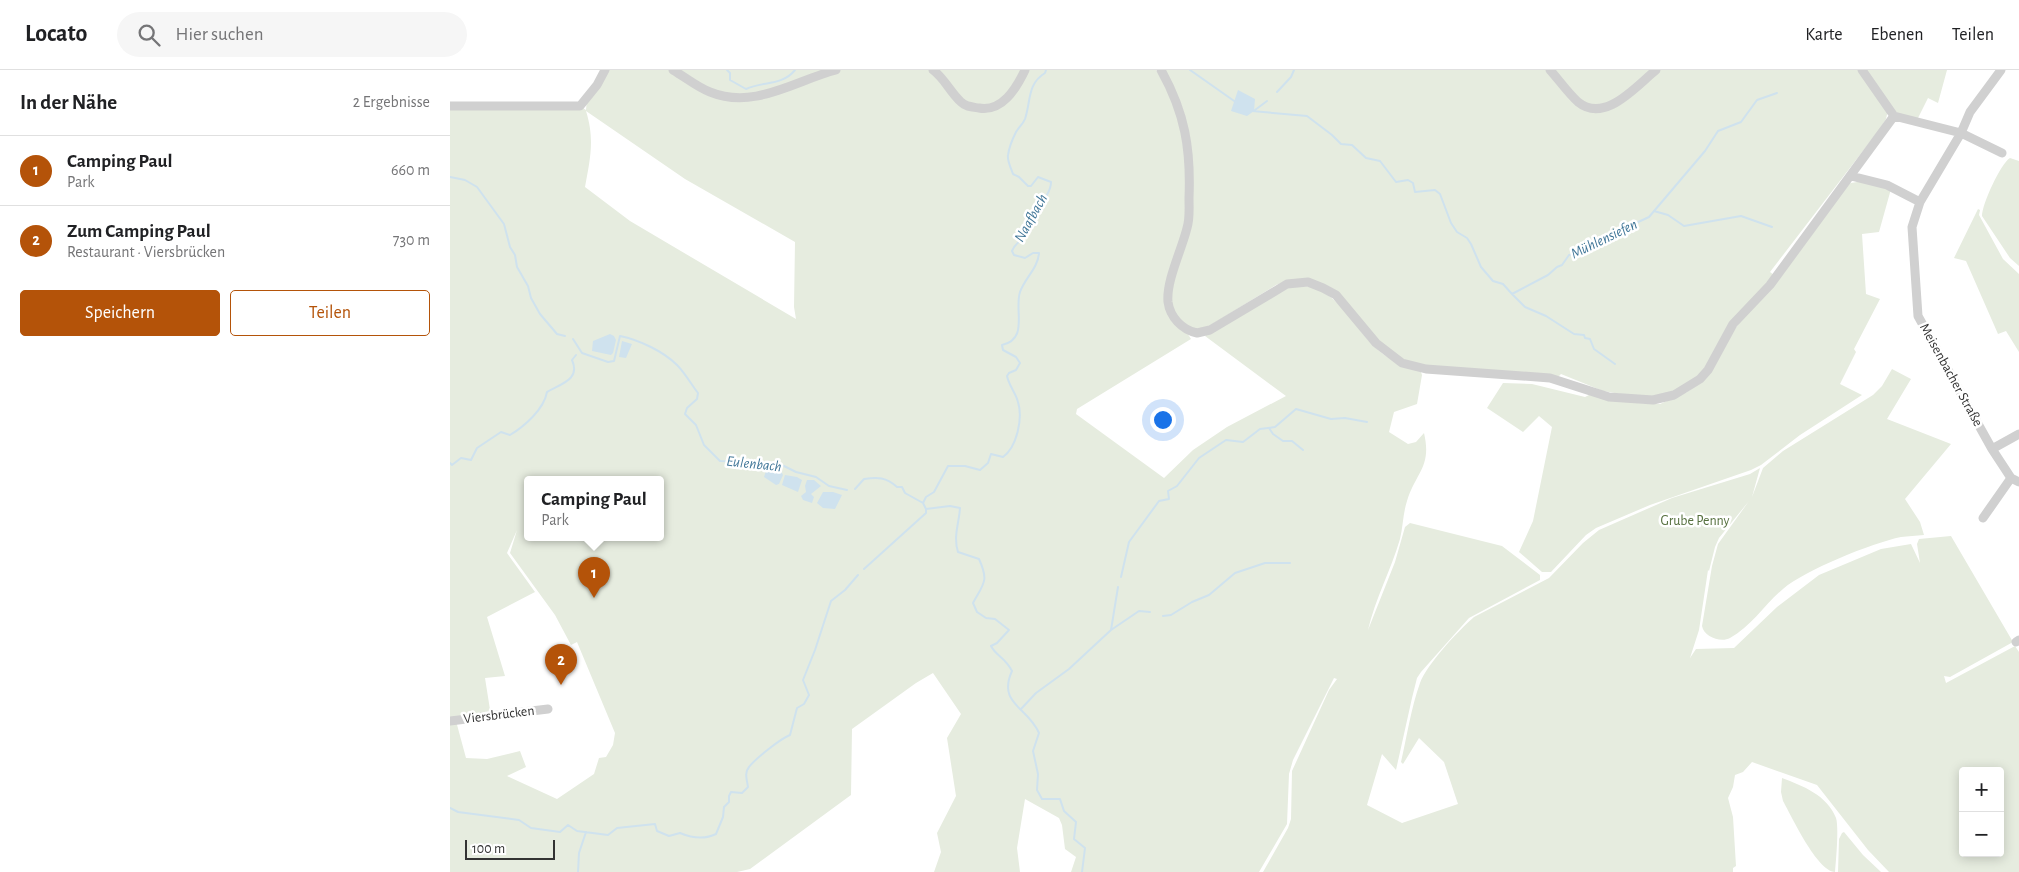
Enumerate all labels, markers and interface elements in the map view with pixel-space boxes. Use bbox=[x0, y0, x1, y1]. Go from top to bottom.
search box bbox=[117, 12, 467, 57]
icon: search bbox=[135, 21, 163, 49]
text: Locato bbox=[25, 22, 87, 46]
text: Hier suchen bbox=[175, 25, 264, 44]
text: Karte bbox=[1805, 26, 1843, 44]
text: Ebenen bbox=[1871, 26, 1924, 44]
text: Teilen bbox=[1952, 26, 1994, 44]
text: In der Nähe bbox=[20, 92, 117, 113]
text: 2 Ergebnisse bbox=[353, 94, 430, 110]
text: Camping Paul bbox=[67, 152, 173, 171]
text: 1 bbox=[33, 162, 39, 178]
text: 660 m bbox=[391, 162, 430, 178]
text: Park bbox=[67, 174, 95, 190]
water label: Naafbach bbox=[1012, 192, 1050, 244]
water label: Mühlensiefen bbox=[1568, 217, 1640, 261]
text: Zum Camping Paul bbox=[67, 222, 211, 241]
text: 2 bbox=[32, 232, 40, 248]
text: 730 m bbox=[393, 232, 430, 248]
text: Restaurant · Viersbrücken bbox=[67, 244, 225, 260]
button: Speichern bbox=[20, 290, 220, 336]
button: Teilen bbox=[230, 290, 430, 336]
street label: Meisenbacher Straße bbox=[1917, 321, 1985, 429]
your location bbox=[1150, 407, 1176, 433]
water label: Eulenbach bbox=[726, 454, 782, 474]
popup bbox=[524, 476, 664, 541]
text: Camping Paul bbox=[541, 490, 647, 509]
text: Park bbox=[541, 512, 569, 528]
park label: Grube Penny bbox=[1661, 514, 1729, 528]
pin: 1 bbox=[578, 557, 610, 598]
pin: 2 bbox=[545, 644, 577, 685]
street label: Viersbrücken bbox=[463, 704, 535, 726]
map controls bbox=[1959, 767, 2004, 857]
button: + bbox=[1959, 767, 2004, 812]
button: − bbox=[1959, 812, 2004, 857]
scale bar bbox=[465, 837, 555, 860]
text: 100 m bbox=[472, 842, 505, 856]

